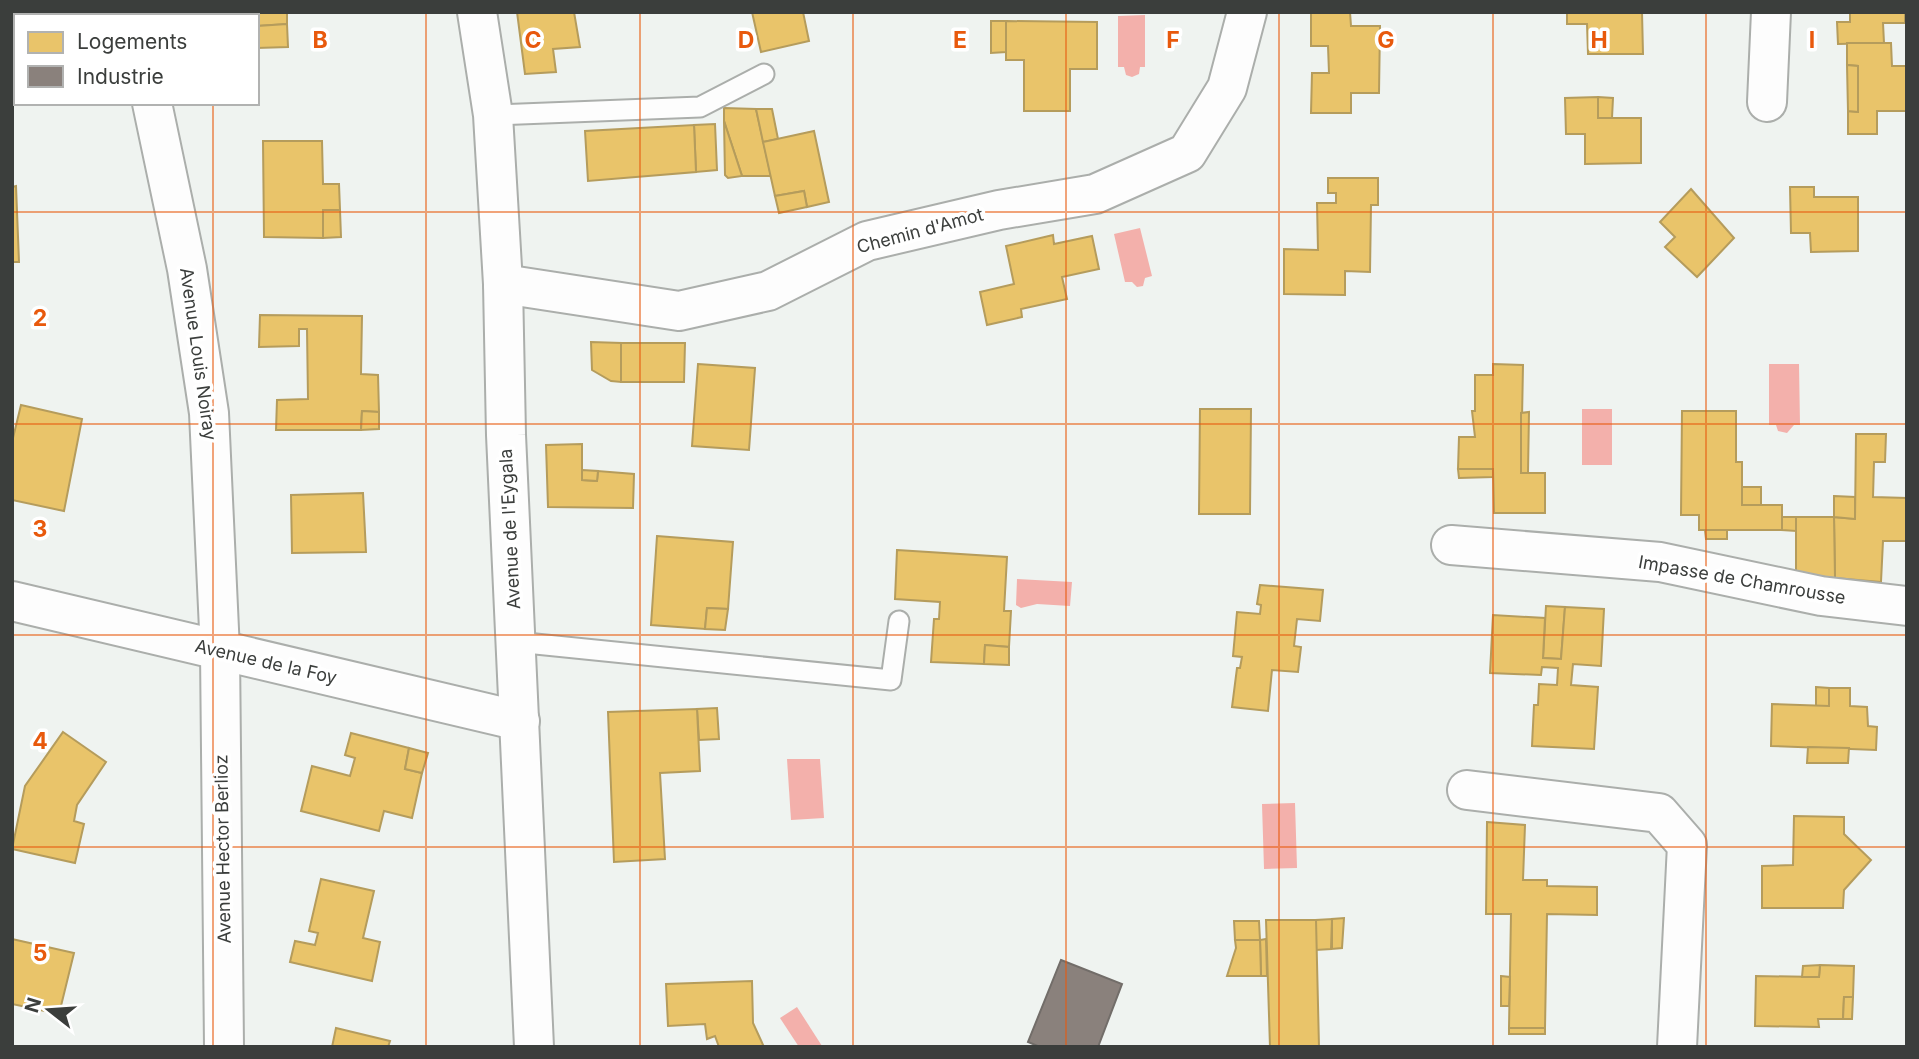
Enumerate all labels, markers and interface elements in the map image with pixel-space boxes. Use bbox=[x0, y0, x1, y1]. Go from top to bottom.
legend bbox=[14, 14, 259, 105]
text: B bbox=[312, 26, 328, 54]
text: C bbox=[524, 26, 542, 54]
text: D bbox=[738, 26, 754, 54]
text: E bbox=[953, 26, 967, 54]
text: F bbox=[1166, 26, 1180, 54]
text: G bbox=[1377, 26, 1395, 54]
text: H bbox=[1590, 26, 1608, 54]
text: I bbox=[1809, 26, 1815, 54]
text: Logements bbox=[77, 29, 187, 54]
text: Industrie bbox=[77, 64, 164, 89]
street label: Chemin d'Amot bbox=[854, 204, 985, 257]
street label: Avenue Louis Noiray bbox=[176, 266, 221, 442]
text: 2 bbox=[33, 304, 47, 332]
street label: Avenue de l'Eygala bbox=[495, 448, 524, 610]
text: 3 bbox=[33, 515, 47, 543]
street label: Impasse de Chamrousse bbox=[1637, 551, 1847, 608]
street label: Avenue de la Foy bbox=[193, 635, 339, 688]
text: 4 bbox=[32, 727, 48, 755]
street label: Avenue Hector Berlioz bbox=[210, 754, 235, 944]
text: 5 bbox=[33, 939, 47, 967]
north arrow bbox=[14, 975, 84, 1045]
text: N bbox=[20, 995, 46, 1015]

